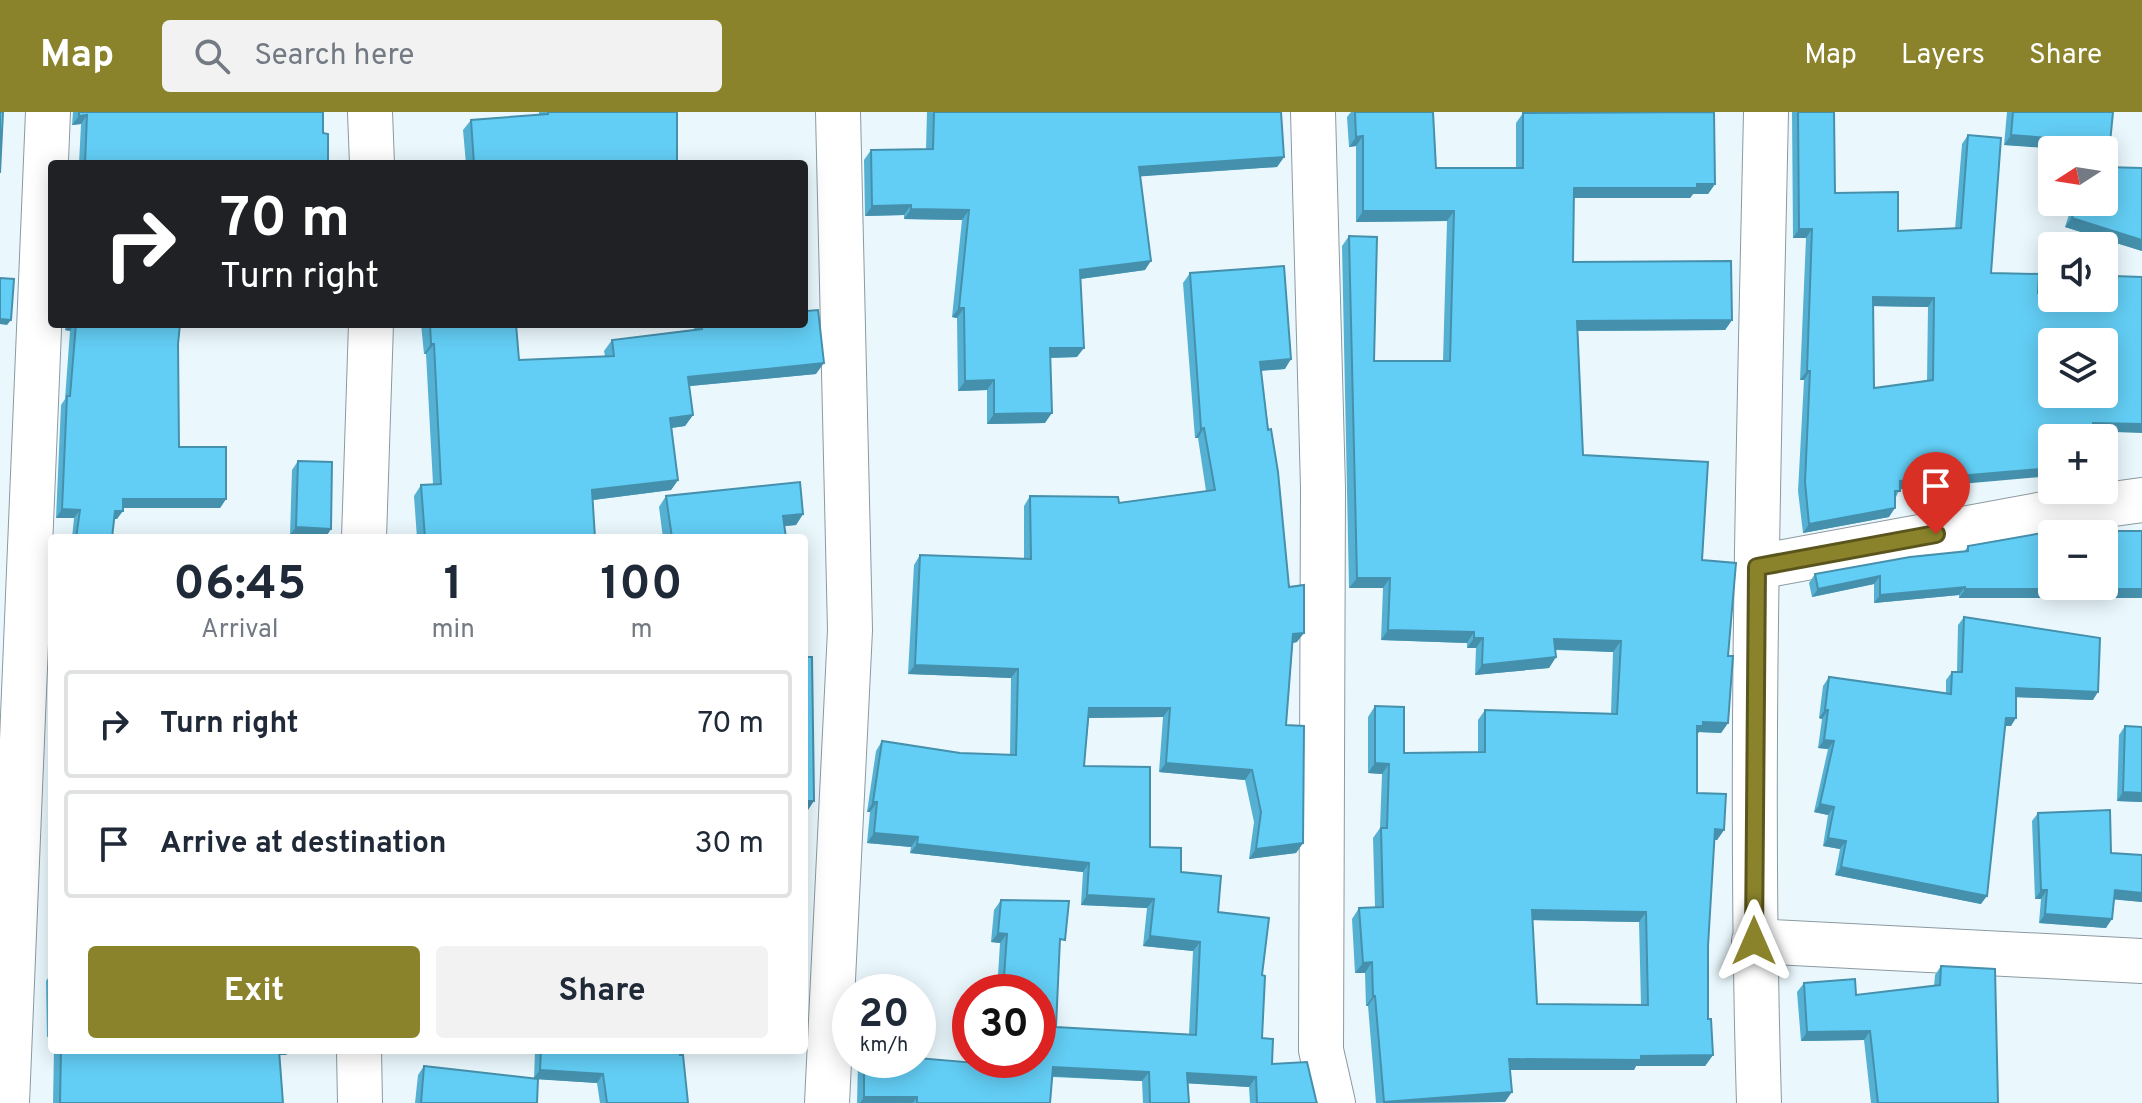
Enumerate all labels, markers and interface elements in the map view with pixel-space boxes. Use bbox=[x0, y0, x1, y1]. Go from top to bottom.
search box bbox=[162, 20, 722, 92]
text: Map bbox=[40, 32, 114, 81]
icon: search bbox=[190, 34, 234, 78]
text: Search here bbox=[254, 38, 414, 75]
text: Map bbox=[1804, 38, 1857, 74]
text: Layers bbox=[1901, 38, 1985, 74]
text: Share bbox=[2029, 38, 2102, 74]
north arrow bbox=[2038, 136, 2118, 216]
map controls bbox=[2038, 136, 2118, 600]
text: 70 m bbox=[220, 186, 350, 256]
icon: right bbox=[88, 192, 192, 296]
button: sound bbox=[2038, 232, 2118, 312]
text: Turn right bbox=[220, 255, 379, 301]
button: layers bbox=[2038, 328, 2118, 408]
button: + bbox=[2038, 424, 2118, 504]
pin bbox=[1902, 452, 1970, 534]
icon: arrive bbox=[1914, 464, 1958, 508]
button: − bbox=[2038, 520, 2118, 600]
text: 06:45 bbox=[173, 556, 306, 616]
text: 1 bbox=[444, 556, 463, 616]
text: 100 bbox=[600, 556, 683, 616]
text: Arrival bbox=[201, 614, 279, 647]
text: min bbox=[432, 614, 475, 647]
text: m bbox=[630, 614, 652, 647]
icon: right bbox=[92, 702, 136, 746]
text: Turn right bbox=[160, 706, 298, 743]
text: 70 m bbox=[698, 706, 764, 743]
icon: arrive bbox=[92, 822, 136, 866]
text: Arrive at destination bbox=[160, 826, 446, 863]
text: 30 m bbox=[695, 826, 764, 863]
position arrow bbox=[1712, 899, 1796, 983]
button: Exit bbox=[88, 946, 420, 1038]
button: Share bbox=[436, 946, 768, 1038]
speed limit sign: 30 bbox=[952, 974, 1056, 1078]
text: 20 bbox=[859, 991, 909, 1041]
text: km/h bbox=[860, 1033, 908, 1059]

